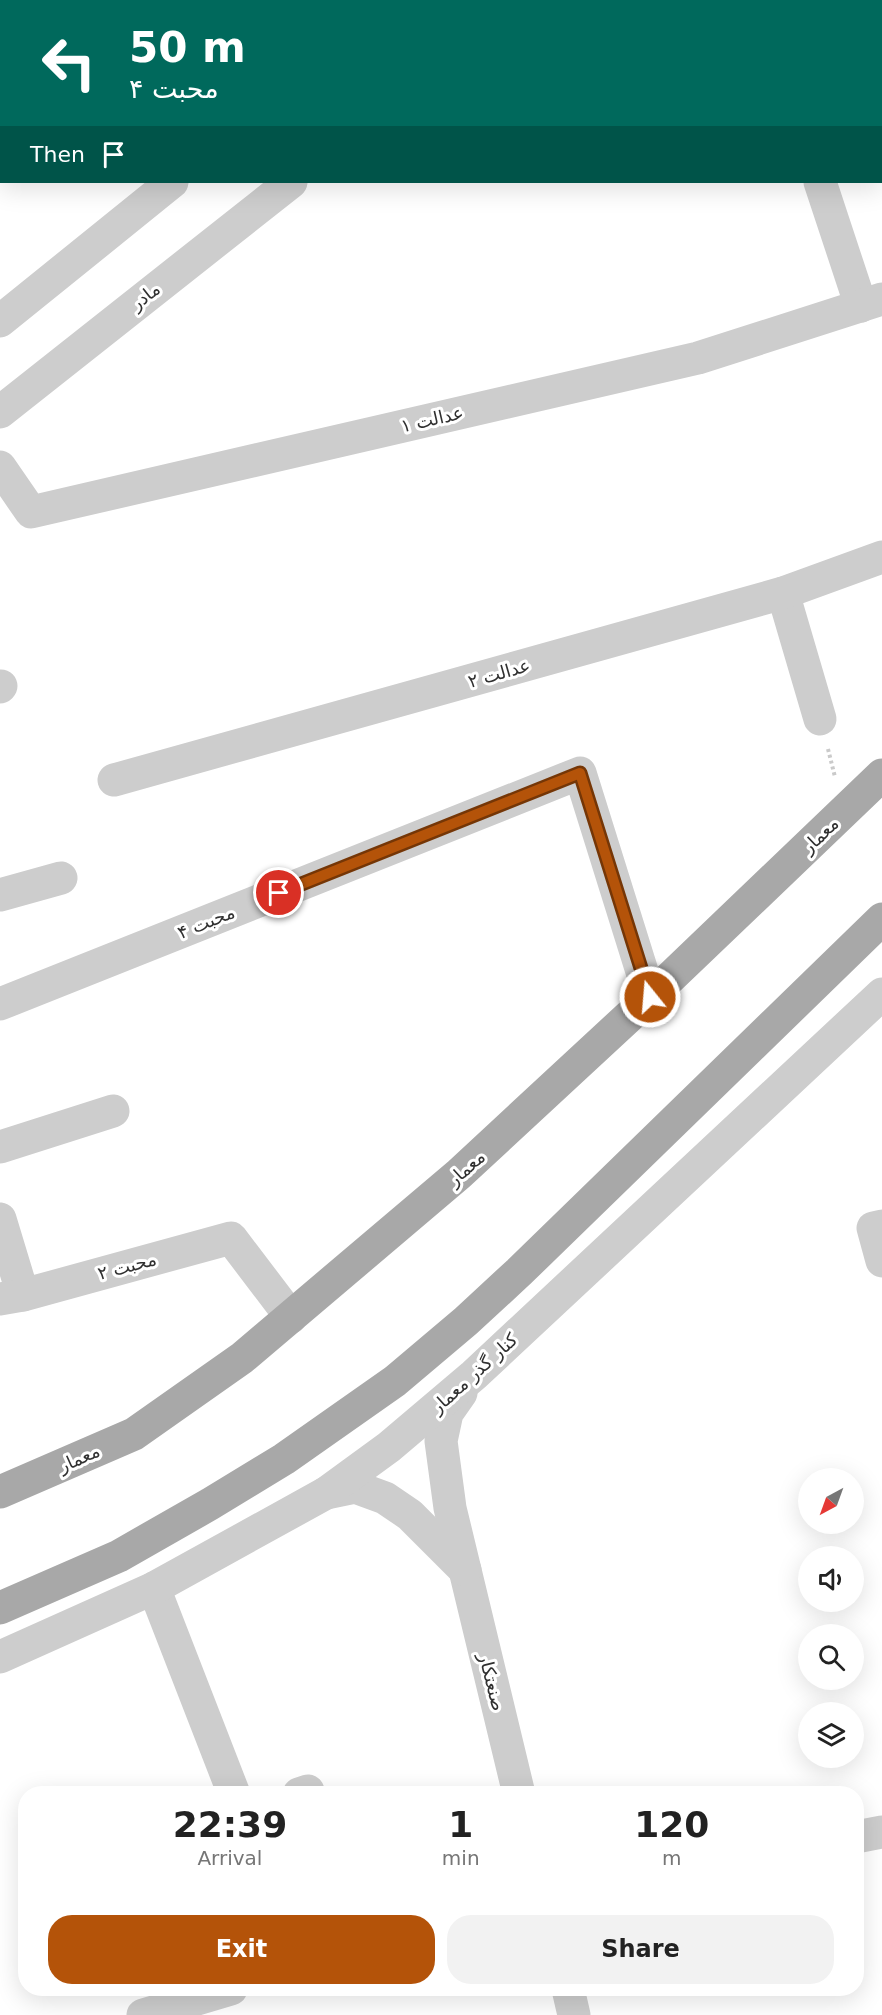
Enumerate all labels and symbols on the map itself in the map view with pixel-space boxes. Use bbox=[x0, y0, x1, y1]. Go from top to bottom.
street label: مادر bbox=[125, 278, 164, 315]
street label: عدالت ۱ bbox=[399, 402, 465, 436]
street label: عدالت ۲ bbox=[465, 654, 533, 692]
street label: معمار bbox=[797, 813, 843, 858]
pin bbox=[253, 867, 304, 918]
street label: محبت ۴ bbox=[174, 901, 238, 943]
position arrow bbox=[618, 965, 682, 1029]
street label: معمار bbox=[442, 1146, 489, 1191]
street label: محبت ۲ bbox=[95, 1248, 159, 1284]
street label: کنار گذر معمار bbox=[426, 1328, 522, 1418]
street label: معمار bbox=[54, 1440, 103, 1477]
north arrow bbox=[798, 1468, 864, 1534]
street label: صنعتکار bbox=[474, 1650, 509, 1713]

